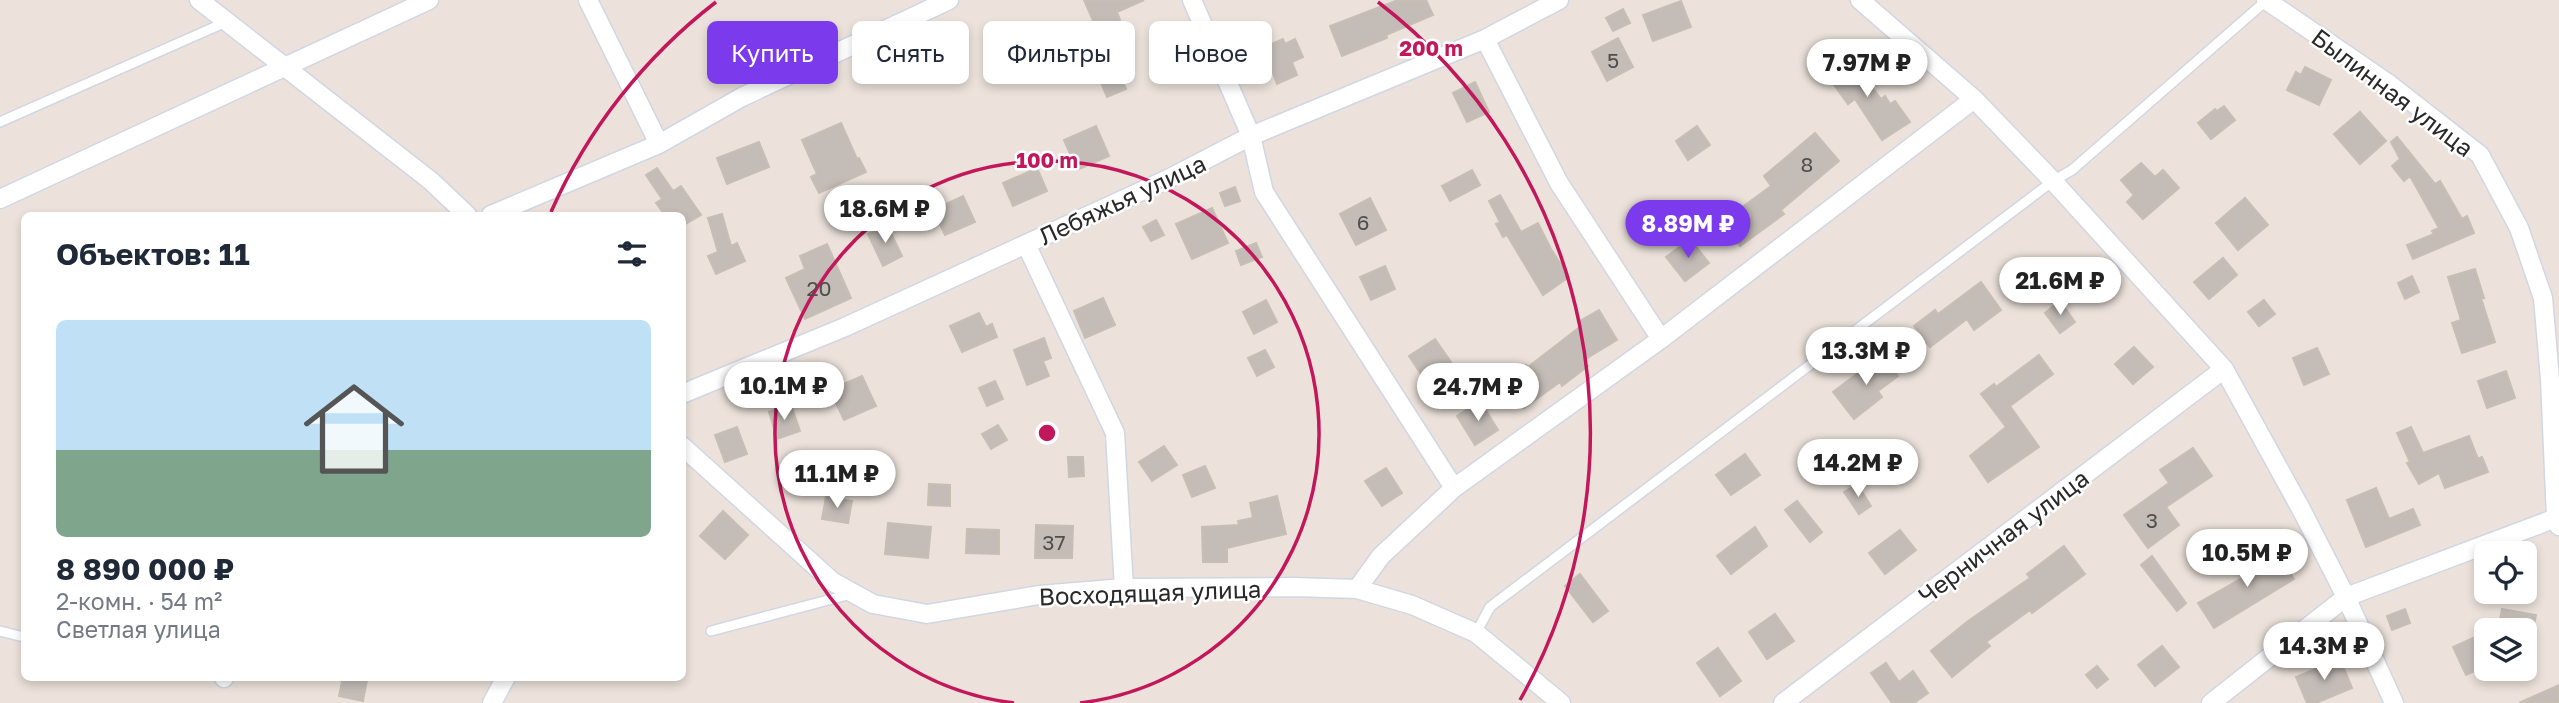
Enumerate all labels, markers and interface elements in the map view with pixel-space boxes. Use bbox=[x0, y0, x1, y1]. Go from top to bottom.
chip: Купить bbox=[707, 21, 838, 84]
chip: Снять bbox=[852, 21, 969, 84]
chip: Фильтры bbox=[983, 21, 1135, 84]
chip: Новое bbox=[1149, 21, 1272, 84]
street label: Былинная улица bbox=[2306, 22, 2480, 162]
text: 200 m bbox=[1399, 35, 1463, 61]
pin: 7.97M ₽ bbox=[1802, 40, 1932, 99]
house number: 5 bbox=[1607, 47, 1619, 73]
text: 7.97M ₽ bbox=[1823, 48, 1911, 76]
text: 100 m bbox=[1016, 147, 1078, 173]
street label: Лебяжья улица bbox=[1034, 148, 1210, 250]
house number: 8 bbox=[1801, 151, 1813, 177]
pin: 18.6M ₽ bbox=[820, 186, 950, 245]
text: 18.6M ₽ bbox=[840, 194, 930, 222]
pin: 8.89M ₽ bbox=[1623, 201, 1753, 260]
house number: 6 bbox=[1357, 209, 1369, 235]
text: 8.89M ₽ bbox=[1641, 209, 1735, 237]
icon: filters bbox=[613, 235, 651, 273]
text: Объектов: 11 bbox=[56, 236, 250, 272]
pin: 21.6M ₽ bbox=[1995, 258, 2125, 317]
text: 21.6M ₽ bbox=[2015, 266, 2105, 294]
house number: 20 bbox=[806, 275, 832, 301]
pin: 13.3M ₽ bbox=[1801, 328, 1931, 387]
text: 13.3M ₽ bbox=[1821, 336, 1911, 364]
pin: 10.1M ₽ bbox=[719, 362, 849, 422]
pin: 24.7M ₽ bbox=[1413, 364, 1543, 423]
icon: home bbox=[291, 366, 417, 492]
text: 10.1M ₽ bbox=[740, 371, 828, 399]
text: 24.7M ₽ bbox=[1433, 372, 1523, 400]
centre of rings bbox=[1035, 421, 1059, 445]
pin: 14.2M ₽ bbox=[1793, 440, 1923, 499]
text: 14.2M ₽ bbox=[1813, 448, 1903, 476]
pin: 11.1M ₽ bbox=[772, 450, 902, 510]
text: 11.1M ₽ bbox=[795, 459, 879, 487]
street label: Черничная улица bbox=[1912, 463, 2094, 609]
house number: 3 bbox=[2146, 507, 2158, 533]
house number: 37 bbox=[1042, 529, 1066, 555]
pin: 10.5M ₽ bbox=[2182, 530, 2312, 589]
text: 10.5M ₽ bbox=[2202, 538, 2292, 566]
map controls bbox=[2474, 541, 2537, 681]
button: locate bbox=[2474, 541, 2537, 604]
text: 8 890 000 ₽ bbox=[56, 551, 234, 587]
street label: Восходящая улица bbox=[1038, 574, 1262, 610]
text: 2-комн. · 54 m² bbox=[56, 587, 222, 615]
text: Светлая улица bbox=[56, 615, 221, 643]
button: layers bbox=[2474, 618, 2537, 681]
pin: 14.3M ₽ bbox=[2259, 622, 2389, 682]
text: 14.3M ₽ bbox=[2279, 631, 2369, 659]

